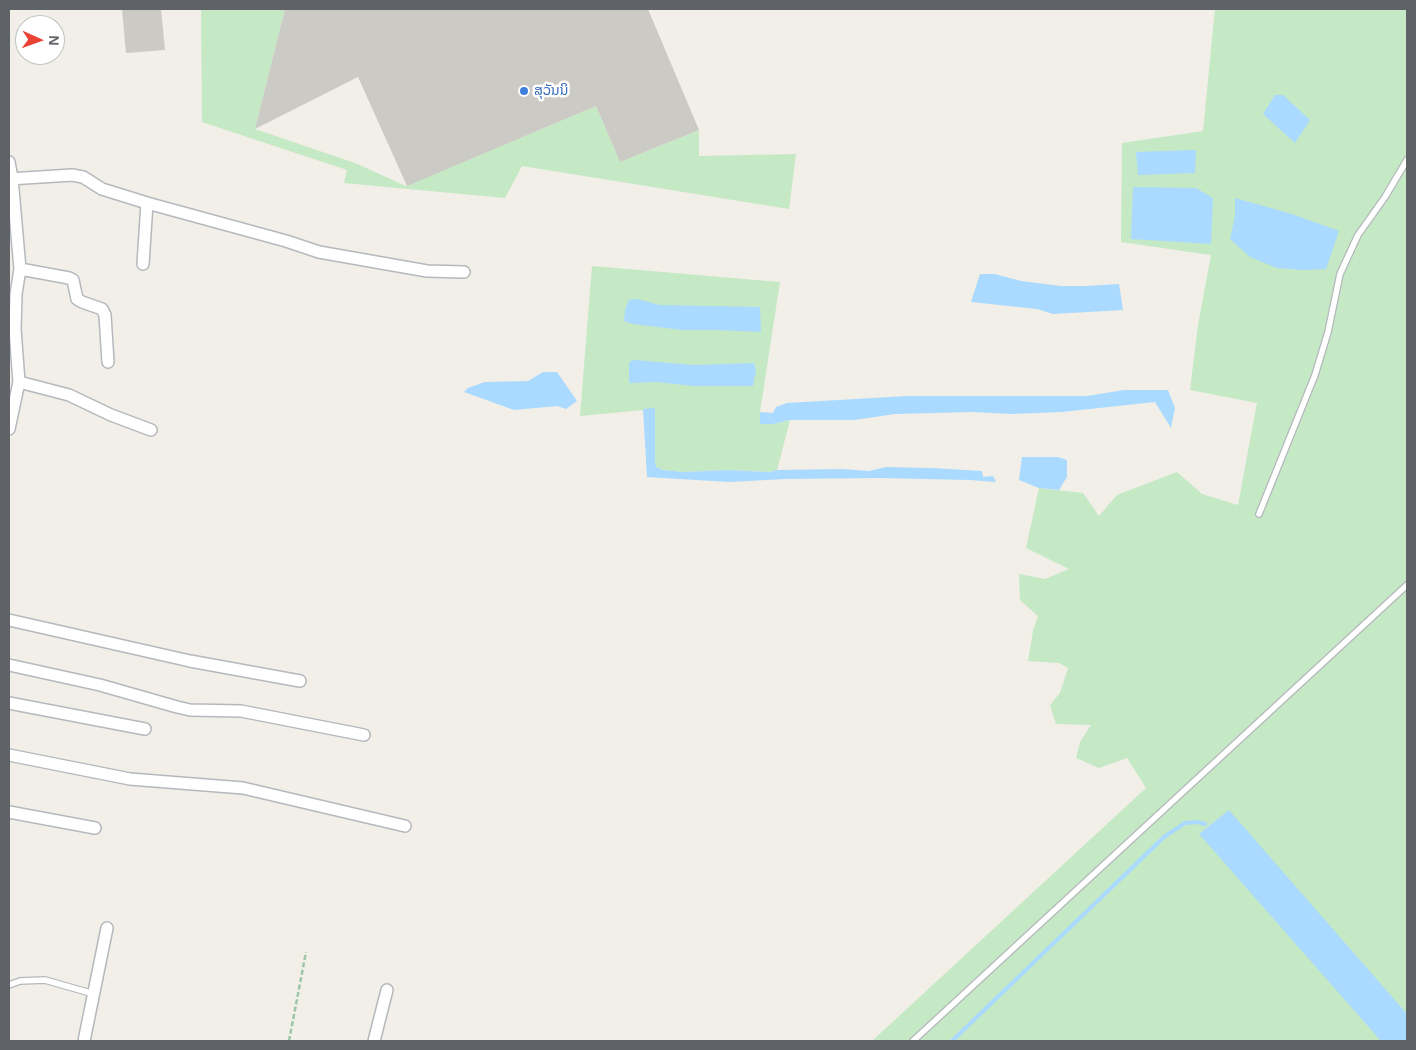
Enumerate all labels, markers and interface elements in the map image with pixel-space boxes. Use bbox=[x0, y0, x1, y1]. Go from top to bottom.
north arrow bbox=[15, 15, 65, 65]
text: N bbox=[46, 35, 62, 46]
place label: ສຸວັນນິ bbox=[534, 83, 568, 99]
marker: ສຸວັນນິ bbox=[518, 85, 530, 97]

